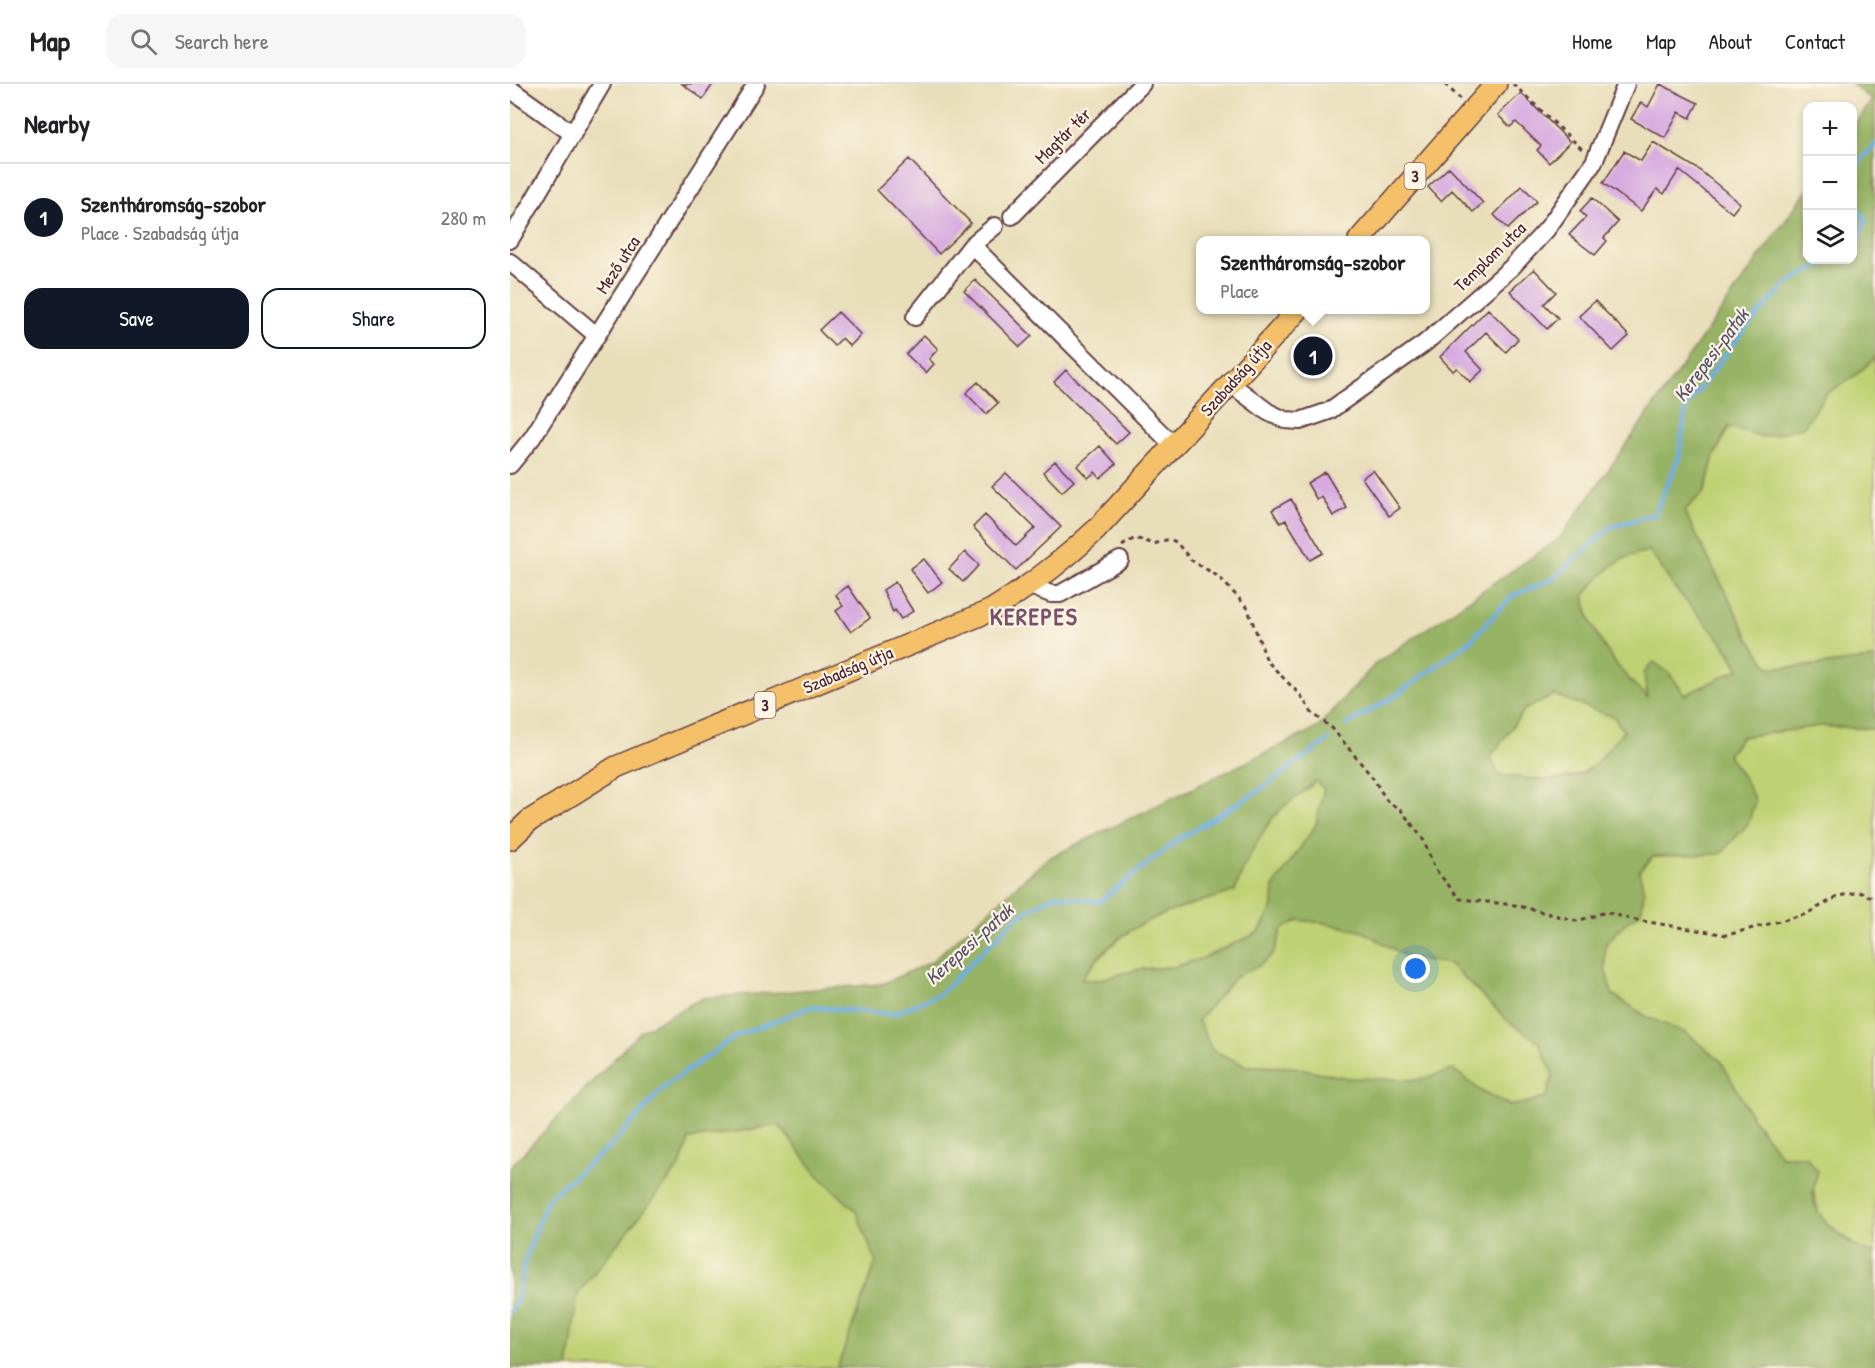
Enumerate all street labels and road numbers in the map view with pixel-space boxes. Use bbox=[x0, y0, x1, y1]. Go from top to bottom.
street label: Magtár tér bbox=[1029, 102, 1096, 169]
road number: 3 bbox=[1404, 163, 1426, 189]
street label: Templom utca bbox=[1448, 216, 1531, 297]
street label: Mező utca bbox=[590, 231, 646, 299]
street label: Szabadság útja bbox=[1194, 334, 1277, 421]
street label: Szabadság útja bbox=[799, 639, 897, 700]
road number: 3 bbox=[754, 692, 776, 718]

